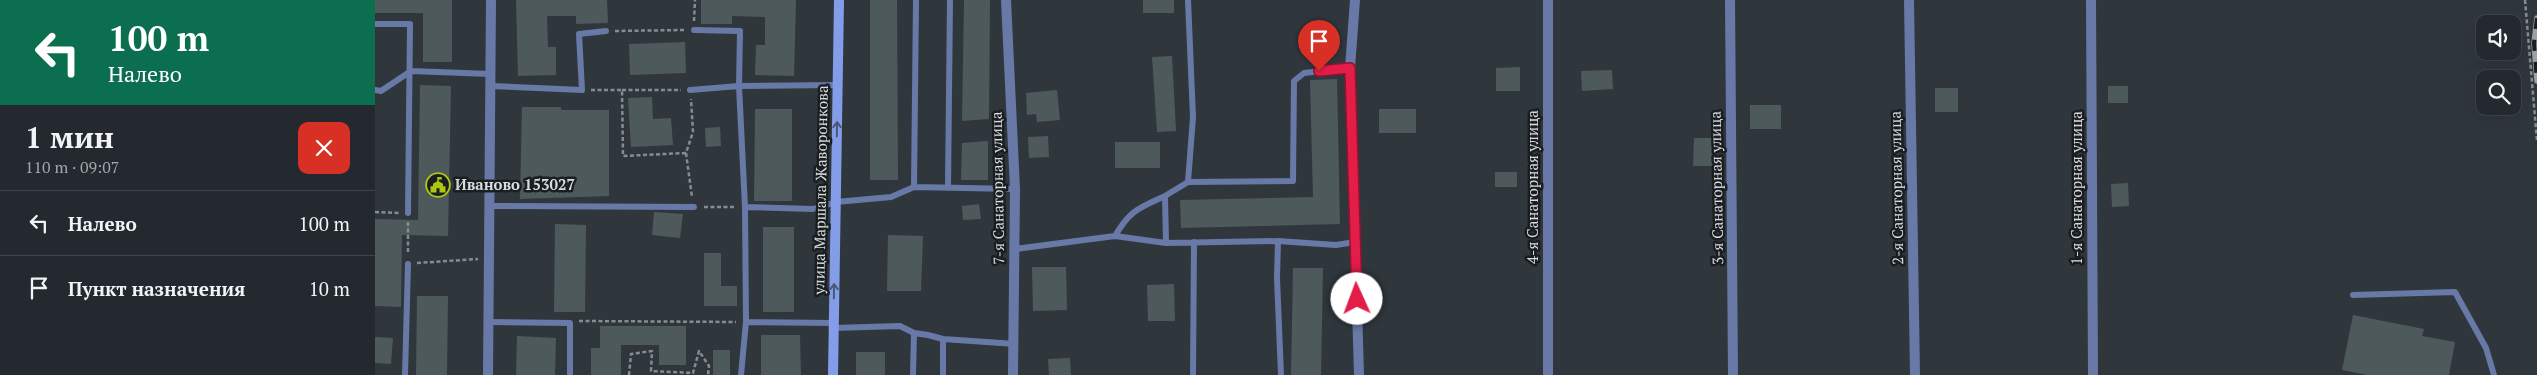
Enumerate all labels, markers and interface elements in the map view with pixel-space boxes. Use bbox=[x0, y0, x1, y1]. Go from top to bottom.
text: 100 m bbox=[108, 15, 209, 61]
map controls bbox=[2476, 15, 2521, 115]
button: sound bbox=[2476, 15, 2521, 60]
icon: left bbox=[25, 20, 90, 85]
pin bbox=[1298, 20, 1340, 71]
icon: arrive bbox=[1305, 27, 1333, 55]
text: Налево bbox=[108, 59, 182, 88]
button: search bbox=[2476, 70, 2521, 115]
street label: улица Маршала Жаворонкова bbox=[808, 85, 832, 296]
street label: 4-я Санаторная улица bbox=[1522, 110, 1542, 264]
street label: 7-я Санаторная улица bbox=[986, 111, 1008, 265]
street label: 3-я Санаторная улица bbox=[1705, 111, 1727, 265]
street label: 2-я Санаторная улица bbox=[1885, 111, 1907, 265]
street label: 1-я Санаторная улица bbox=[2066, 111, 2086, 265]
text: 1 мин bbox=[25, 117, 114, 157]
one-way arrow bbox=[832, 121, 842, 138]
button: close bbox=[298, 122, 350, 174]
text: 110 m · 09:07 bbox=[25, 156, 119, 178]
public building icon: Иваново 153027 bbox=[425, 172, 451, 198]
place label: Иваново 153027 bbox=[455, 174, 575, 194]
icon: left bbox=[25, 209, 53, 237]
text: Налево bbox=[68, 211, 137, 236]
text: 100 m bbox=[299, 211, 350, 236]
position arrow bbox=[1330, 272, 1382, 324]
icon: arrive bbox=[25, 274, 53, 302]
text: Пункт назначения bbox=[68, 276, 245, 301]
text: 10 m bbox=[309, 276, 350, 301]
one-way arrow bbox=[829, 284, 839, 300]

